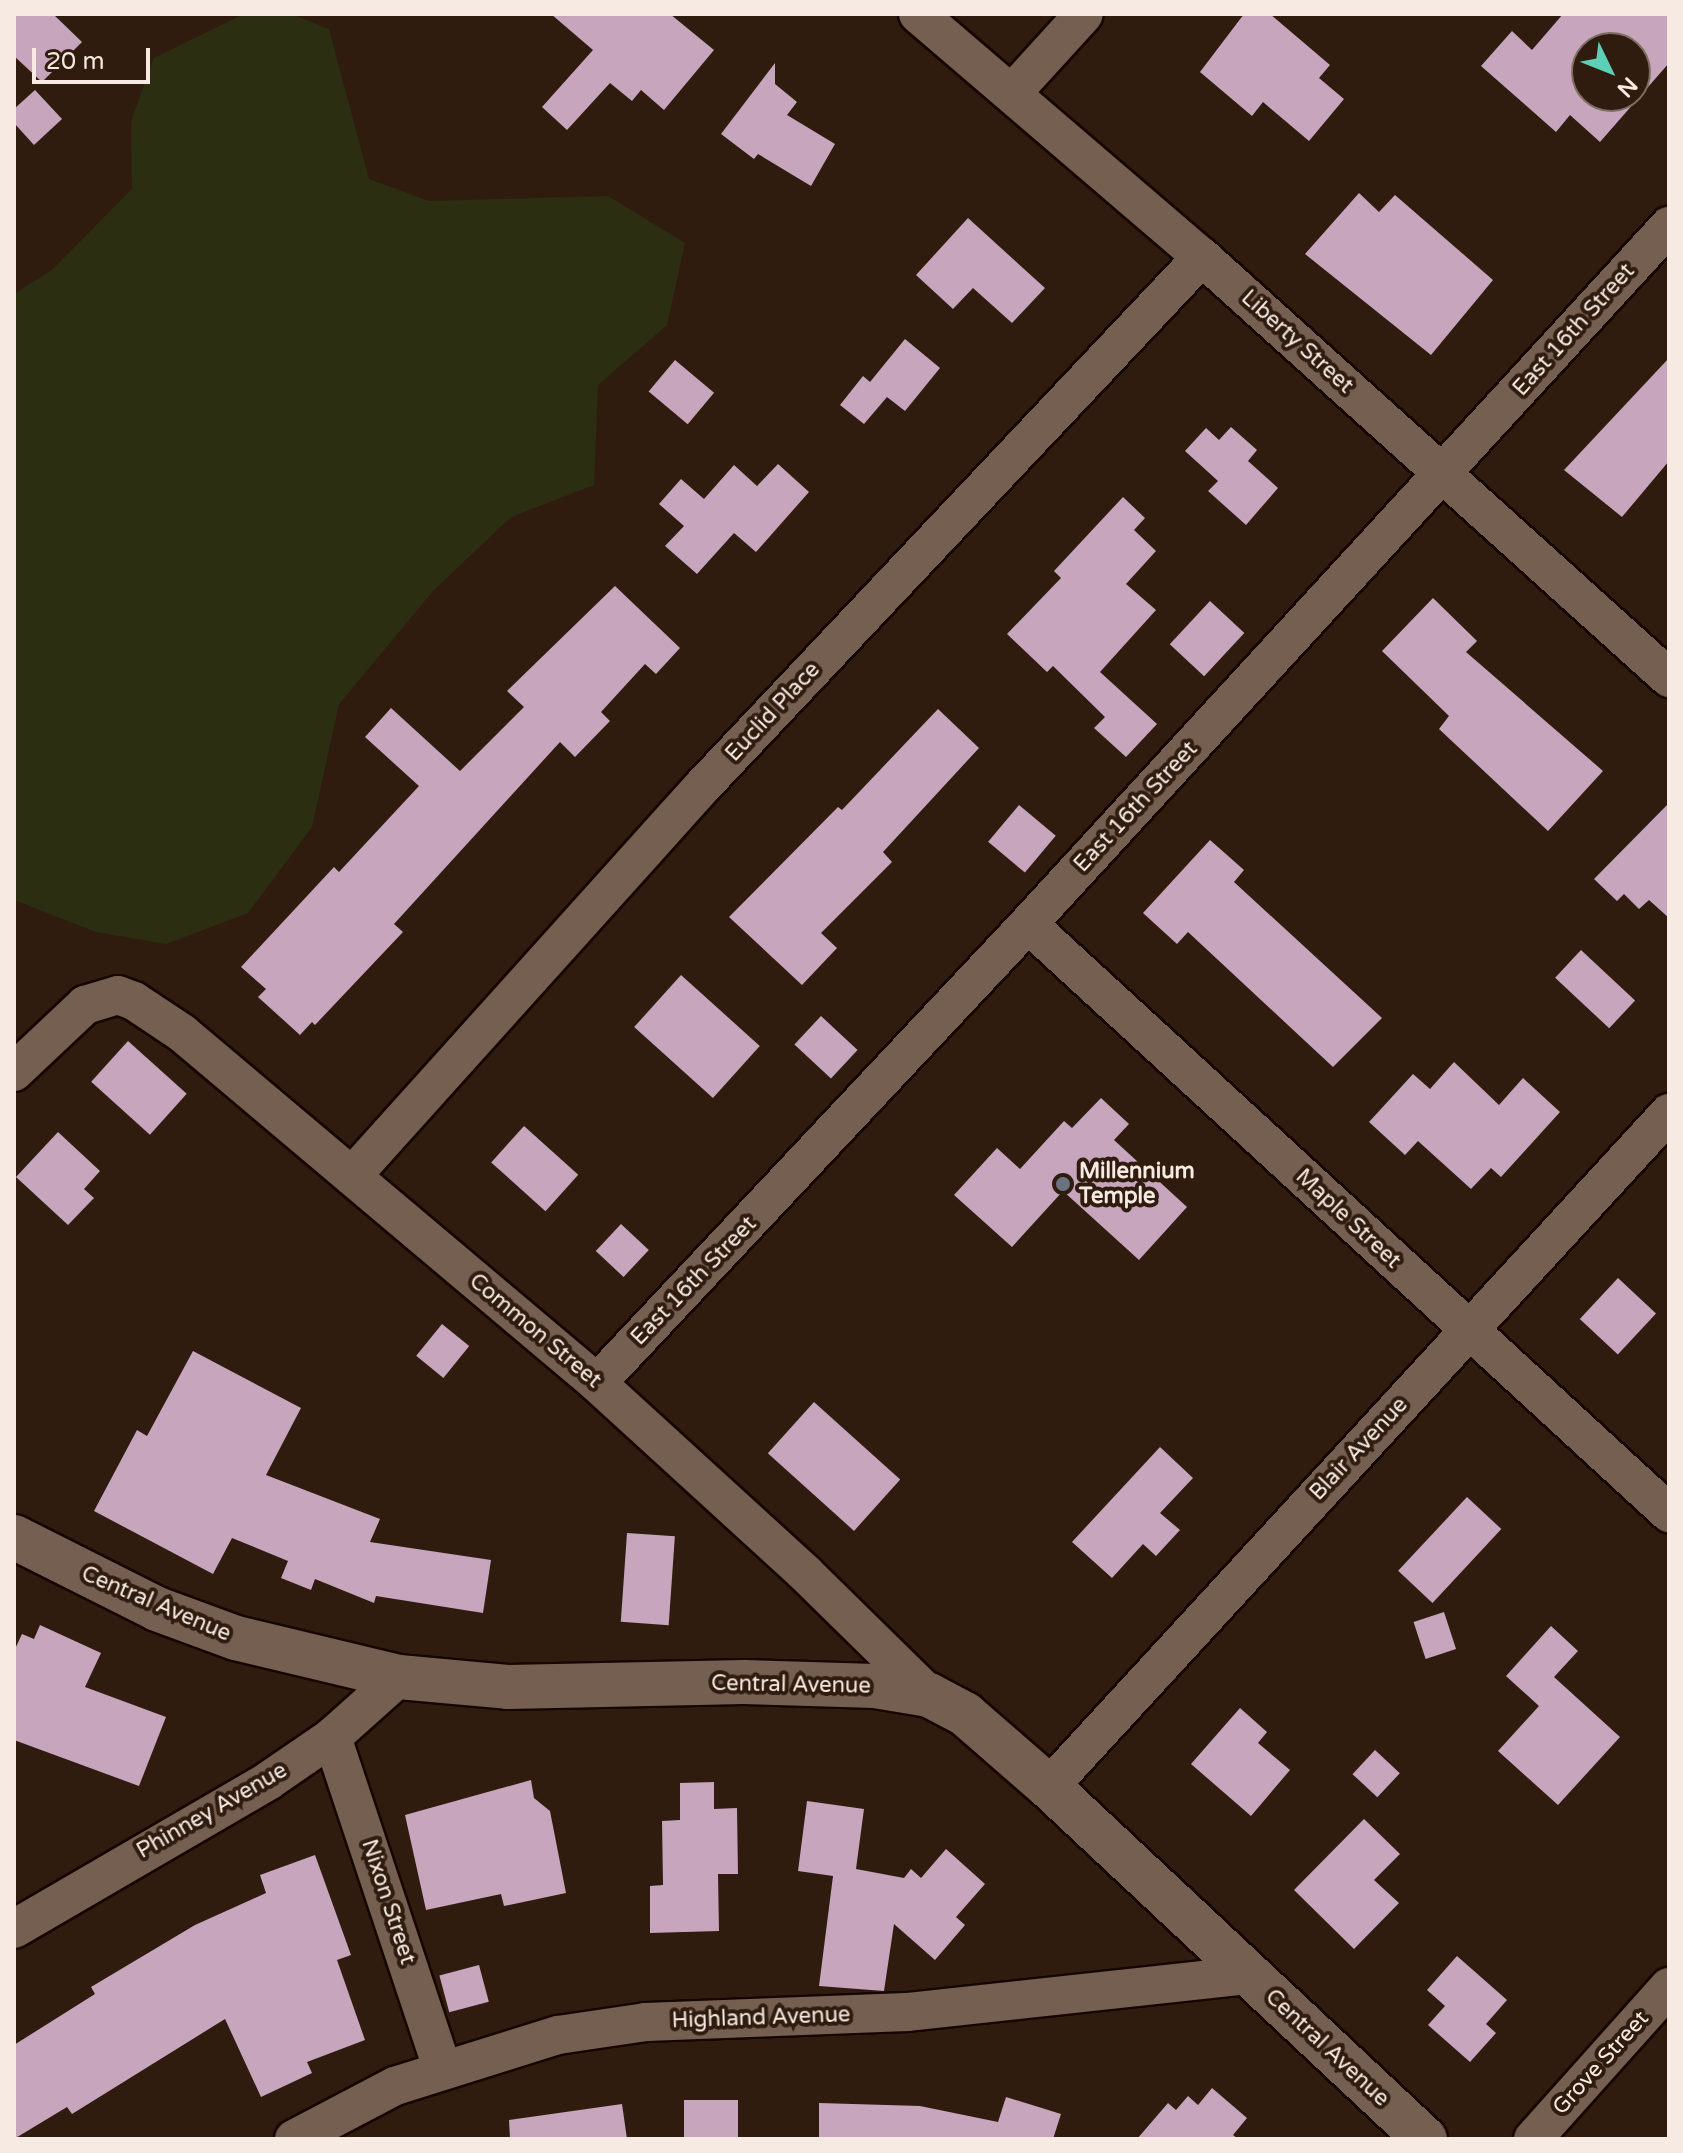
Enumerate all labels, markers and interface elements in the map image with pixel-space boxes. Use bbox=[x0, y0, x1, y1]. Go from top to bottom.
scale bar bbox=[36, 32, 154, 82]
north arrow bbox=[1571, 32, 1651, 112]
text: 20 m bbox=[46, 47, 104, 76]
text: N bbox=[1612, 72, 1643, 102]
street label: East 16th Street bbox=[1508, 258, 1640, 402]
street label: Liberty Street bbox=[1236, 285, 1358, 399]
street label: Euclid Place bbox=[720, 657, 826, 767]
street label: East 16th Street bbox=[1069, 736, 1203, 878]
place label: Millennium Temple bbox=[1079, 1158, 1195, 1210]
street label: Maple Street bbox=[1290, 1164, 1406, 1274]
marker: Millennium Temple bbox=[1054, 1175, 1072, 1193]
street label: East 16th Street bbox=[626, 1211, 762, 1351]
street label: Common Street bbox=[464, 1268, 606, 1394]
street label: Blair Avenue bbox=[1305, 1392, 1413, 1506]
street label: Central Avenue bbox=[77, 1561, 235, 1647]
street label: Central Avenue bbox=[711, 1670, 871, 1700]
street label: Phinney Avenue bbox=[132, 1757, 292, 1865]
street label: Nixon Street bbox=[355, 1836, 421, 1968]
street label: Central Avenue bbox=[1260, 1984, 1394, 2112]
street label: Highland Avenue bbox=[671, 2002, 851, 2034]
street label: Grove Street bbox=[1548, 2006, 1654, 2120]

